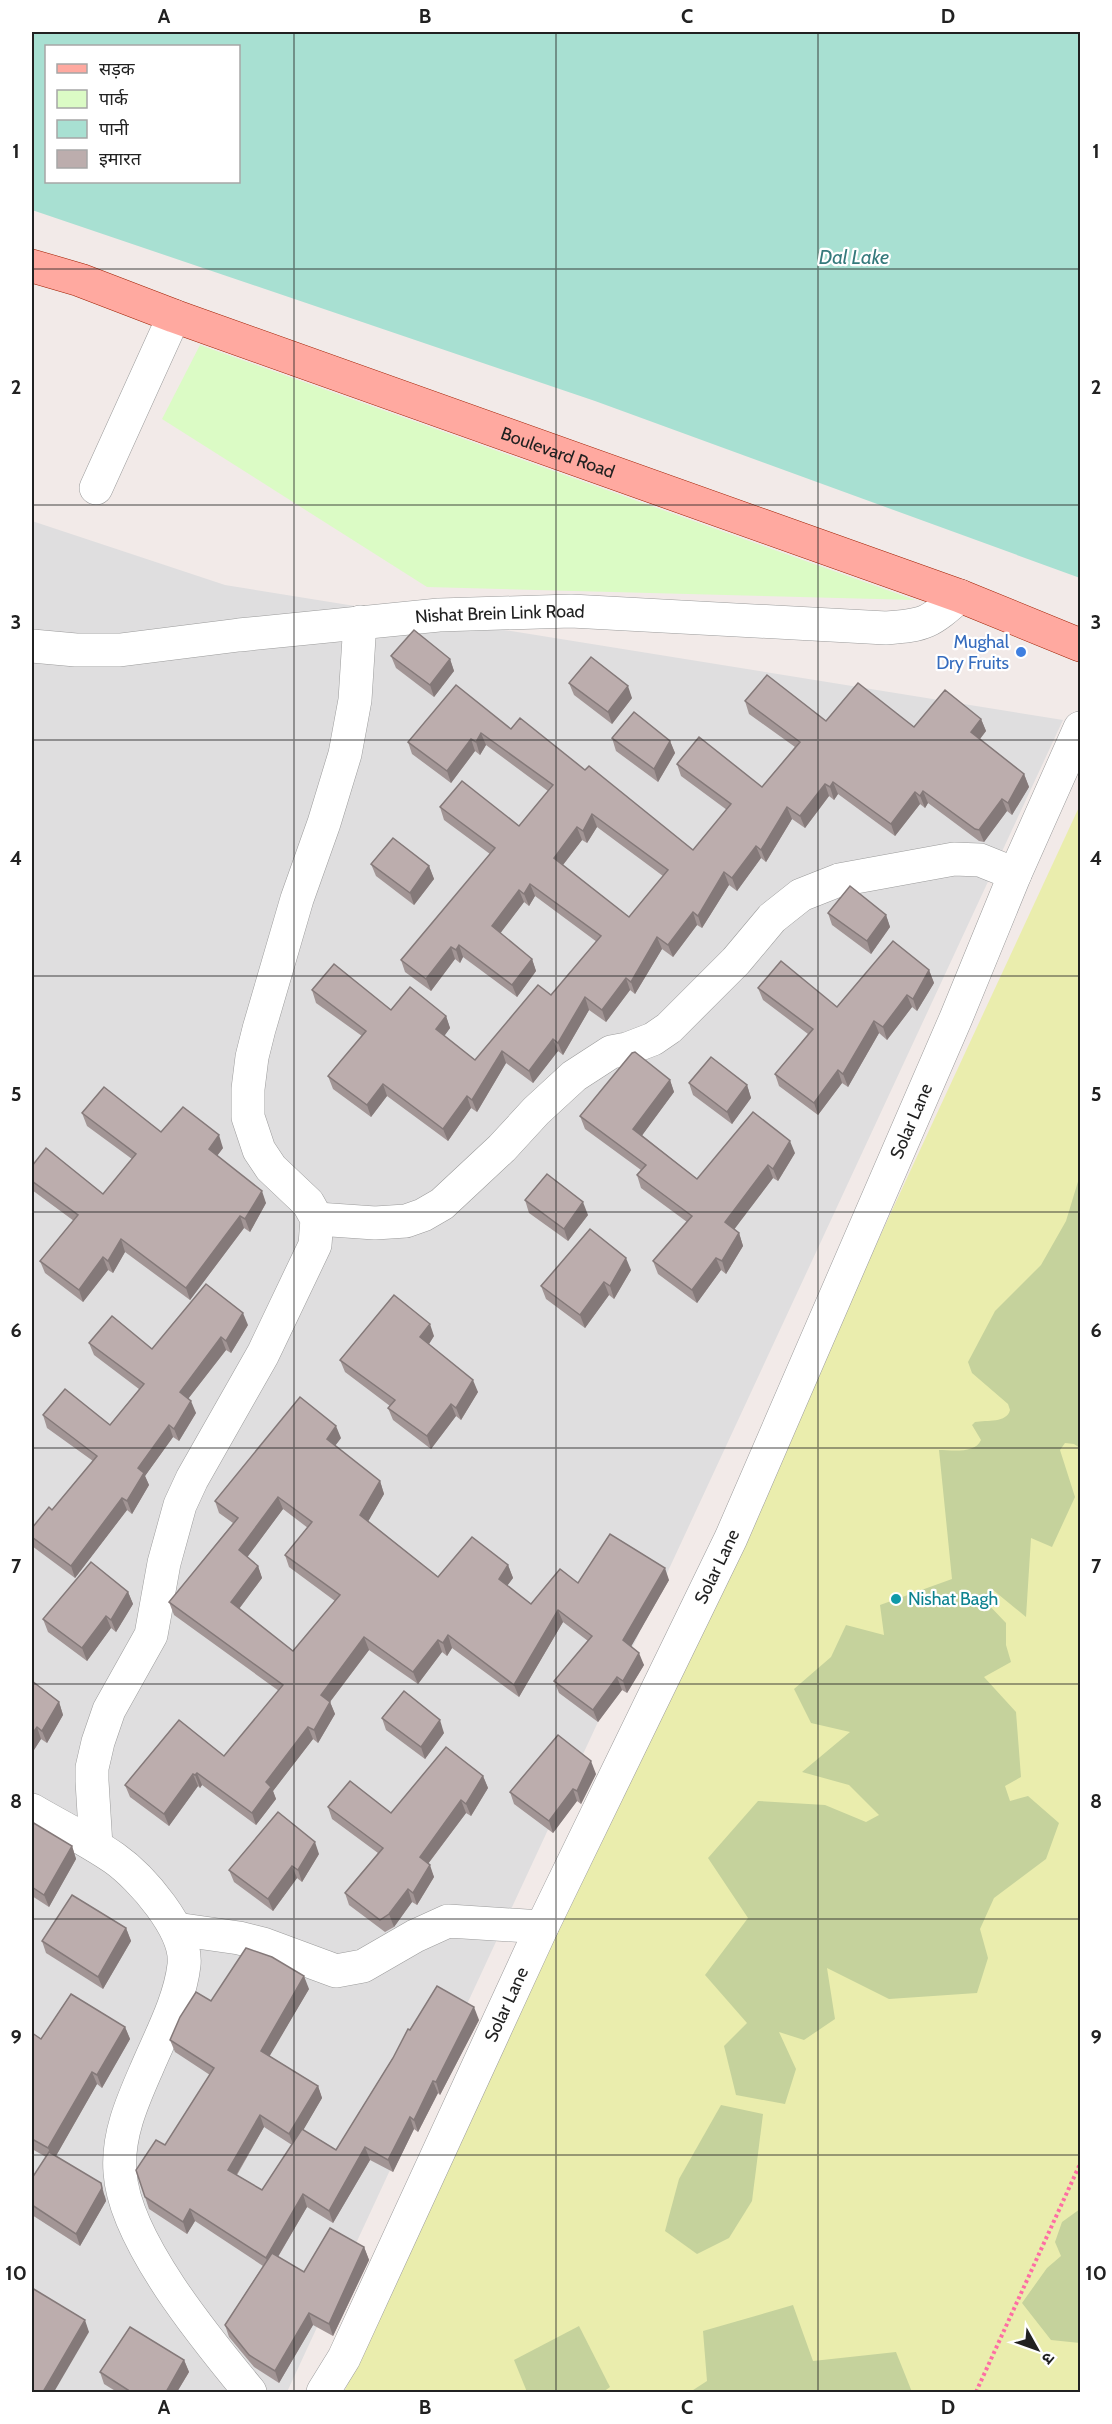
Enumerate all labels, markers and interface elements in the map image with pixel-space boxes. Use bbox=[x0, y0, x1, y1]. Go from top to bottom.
text: A bbox=[158, 4, 171, 28]
text: B bbox=[419, 4, 431, 28]
text: C bbox=[681, 4, 693, 28]
text: D bbox=[941, 4, 955, 28]
legend bbox=[45, 45, 240, 183]
text: सड़क bbox=[99, 58, 136, 80]
text: पार्क bbox=[99, 88, 129, 110]
text: पानी bbox=[99, 118, 129, 140]
text: 1 bbox=[12, 139, 20, 163]
text: 1 bbox=[1092, 139, 1100, 163]
text: इमारत bbox=[99, 148, 142, 170]
water label: Dal Lake bbox=[819, 245, 889, 269]
text: 2 bbox=[11, 375, 21, 399]
text: 2 bbox=[1091, 375, 1101, 399]
street label: Boulevard Road bbox=[498, 422, 618, 483]
street label: Nishat Brein Link Road bbox=[414, 600, 585, 628]
text: 3 bbox=[11, 610, 21, 634]
text: 3 bbox=[1091, 610, 1101, 634]
place label: Mughal Dry Fruits bbox=[936, 631, 1010, 674]
marker: Mughal Dry Fruits bbox=[1014, 645, 1028, 659]
text: 4 bbox=[10, 846, 22, 870]
text: 4 bbox=[1090, 846, 1102, 870]
street label: Solar Lane bbox=[885, 1080, 937, 1162]
text: 5 bbox=[11, 1082, 21, 1106]
text: 5 bbox=[1091, 1082, 1101, 1106]
text: 6 bbox=[10, 1318, 22, 1342]
text: 6 bbox=[1090, 1318, 1102, 1342]
street label: Solar Lane bbox=[690, 1526, 744, 1607]
text: 7 bbox=[11, 1554, 22, 1578]
text: 7 bbox=[1091, 1554, 1102, 1578]
place label: Nishat Bagh bbox=[908, 1588, 998, 1610]
marker: Nishat Bagh bbox=[889, 1592, 903, 1606]
text: 8 bbox=[10, 1789, 22, 1813]
text: 8 bbox=[1090, 1789, 1102, 1813]
street label: Solar Lane bbox=[480, 1964, 533, 2045]
text: 9 bbox=[10, 2025, 22, 2049]
text: 9 bbox=[1090, 2025, 1102, 2049]
text: 10 bbox=[5, 2261, 27, 2285]
text: 10 bbox=[1085, 2261, 1107, 2285]
north arrow bbox=[1007, 2319, 1067, 2379]
text: उ bbox=[1037, 2349, 1058, 2368]
text: A bbox=[158, 2395, 171, 2419]
text: B bbox=[419, 2395, 431, 2419]
text: C bbox=[681, 2395, 693, 2419]
text: D bbox=[941, 2395, 955, 2419]

